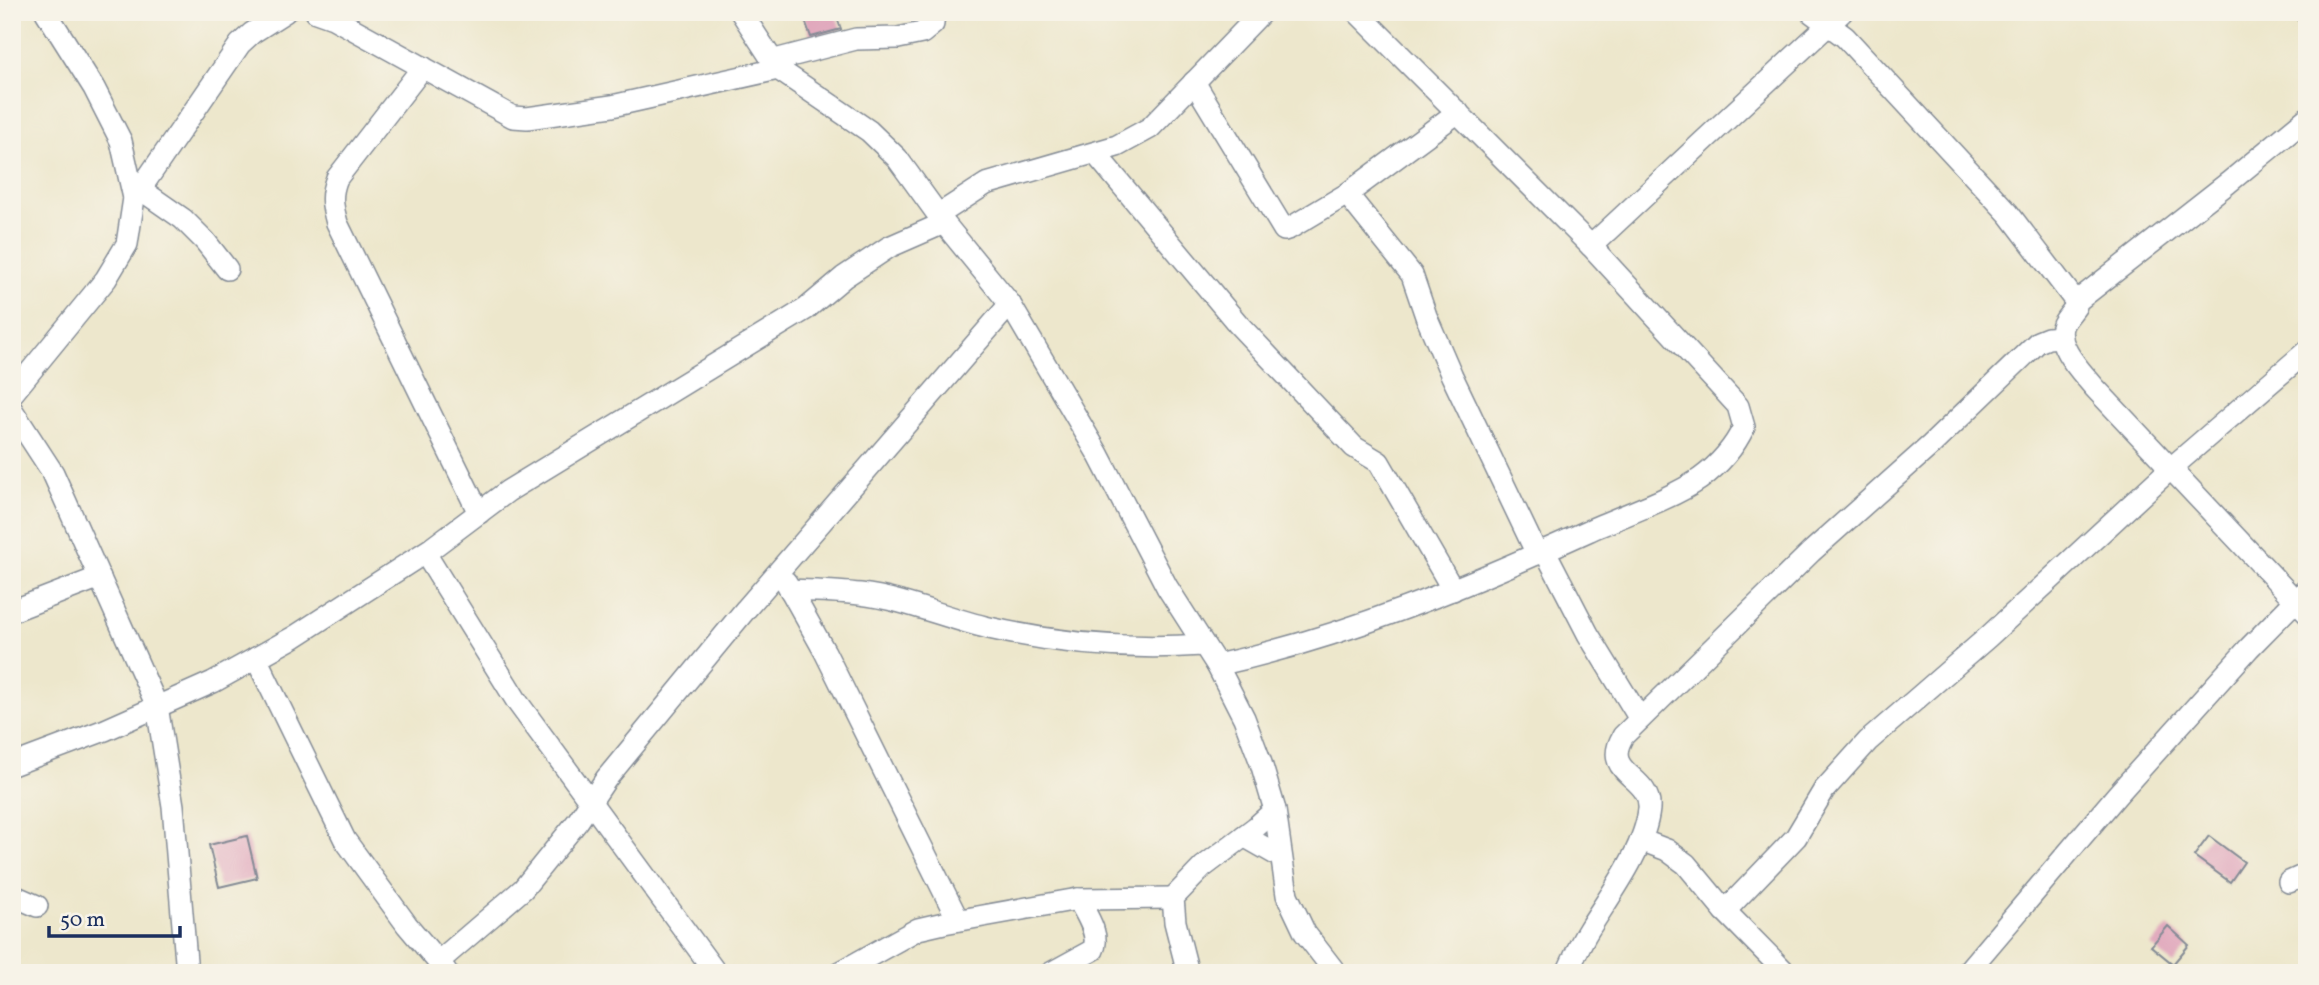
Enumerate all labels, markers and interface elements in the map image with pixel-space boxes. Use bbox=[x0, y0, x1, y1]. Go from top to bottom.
scale bar bbox=[49, 894, 180, 938]
text: 50 m bbox=[60, 906, 105, 935]

